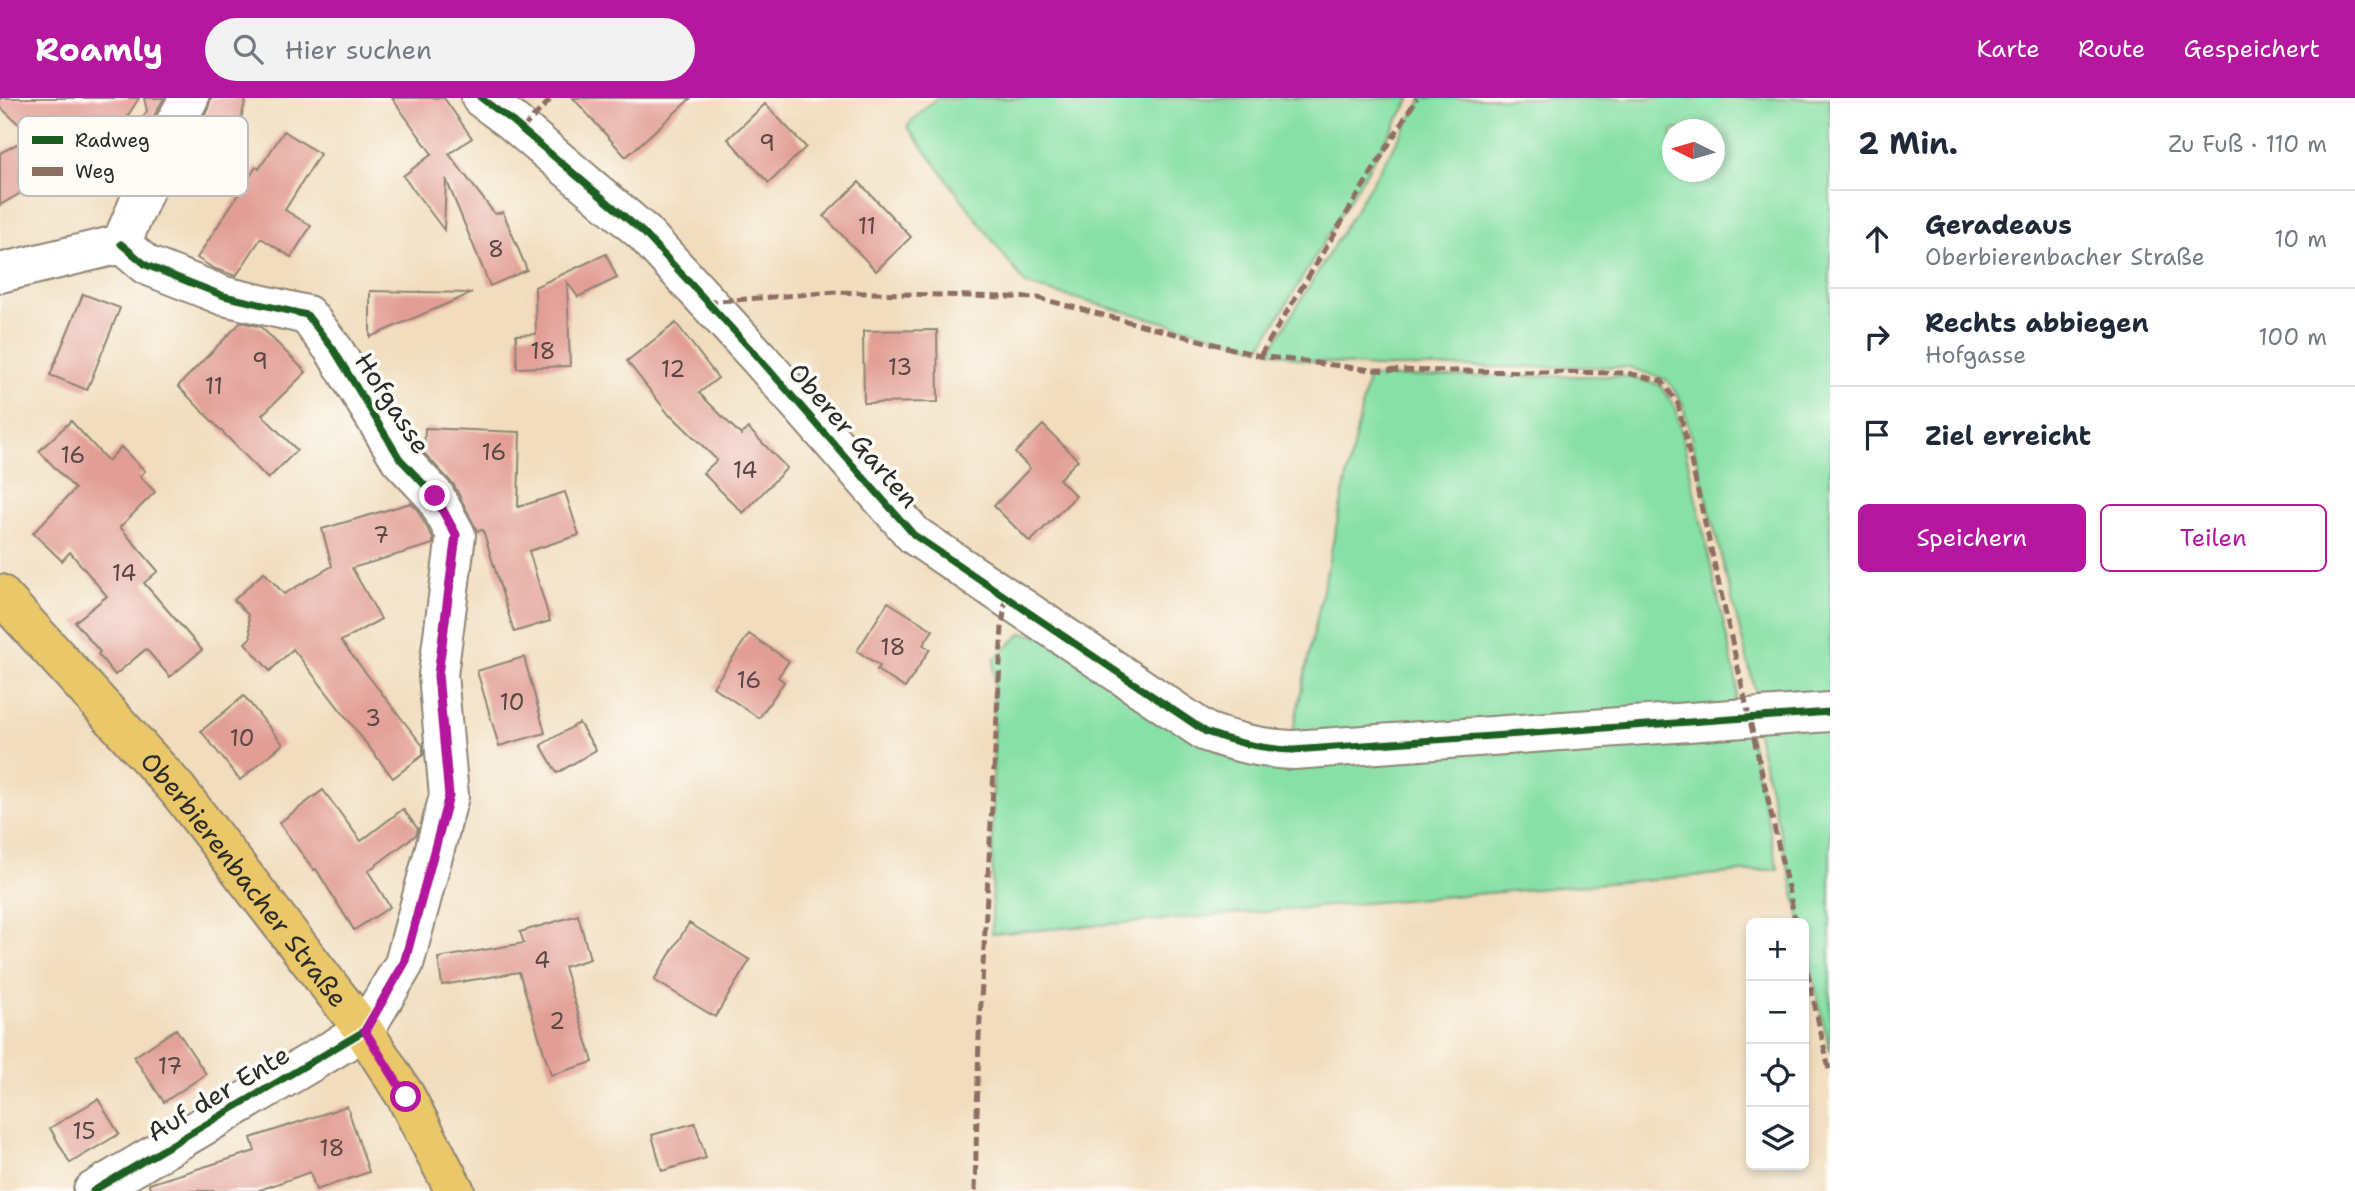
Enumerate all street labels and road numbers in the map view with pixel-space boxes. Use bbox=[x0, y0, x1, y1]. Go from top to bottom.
street label: Hofgasse bbox=[347, 345, 439, 461]
street label: Oberer Garten bbox=[781, 355, 927, 515]
street label: Oberbierenbacher Straße bbox=[133, 744, 356, 1014]
street label: Auf der Ente bbox=[140, 1037, 296, 1149]

